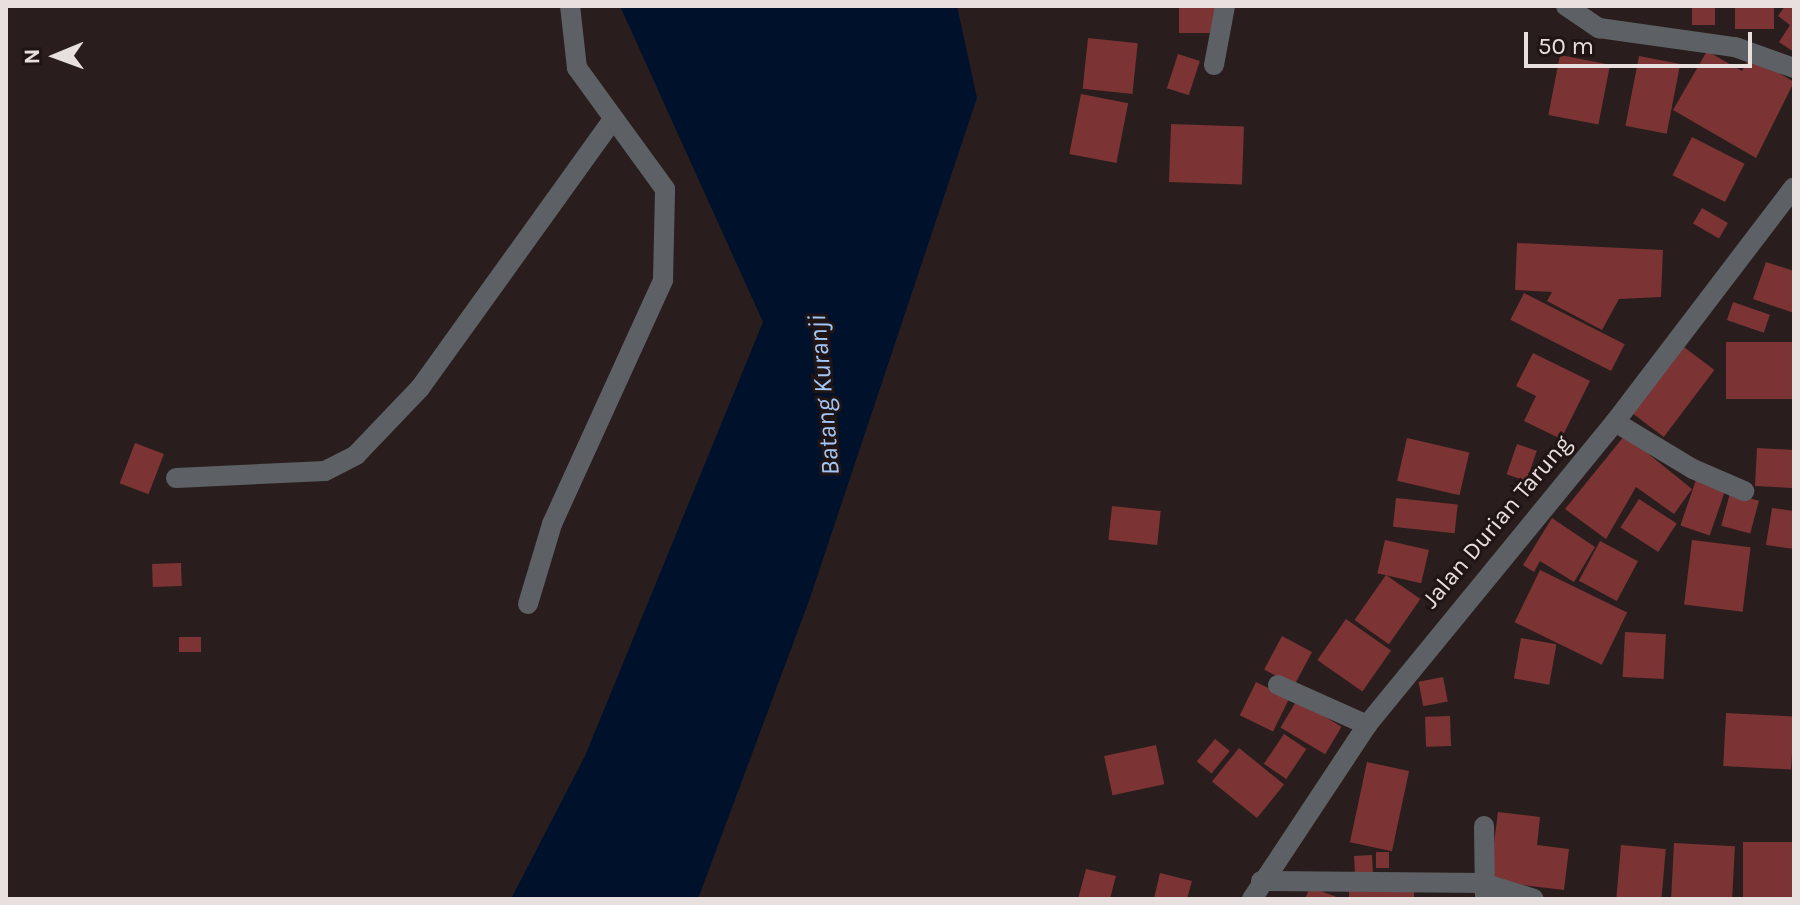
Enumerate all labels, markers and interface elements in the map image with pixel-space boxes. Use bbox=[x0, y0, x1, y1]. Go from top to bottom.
north arrow bbox=[16, 16, 96, 96]
scale bar bbox=[1528, 16, 1756, 66]
text: 50 m bbox=[1538, 32, 1594, 60]
text: N bbox=[19, 48, 45, 65]
water label: Batang Kuranji bbox=[801, 313, 847, 477]
street label: Jalan Durian Tarung bbox=[1416, 430, 1578, 614]

